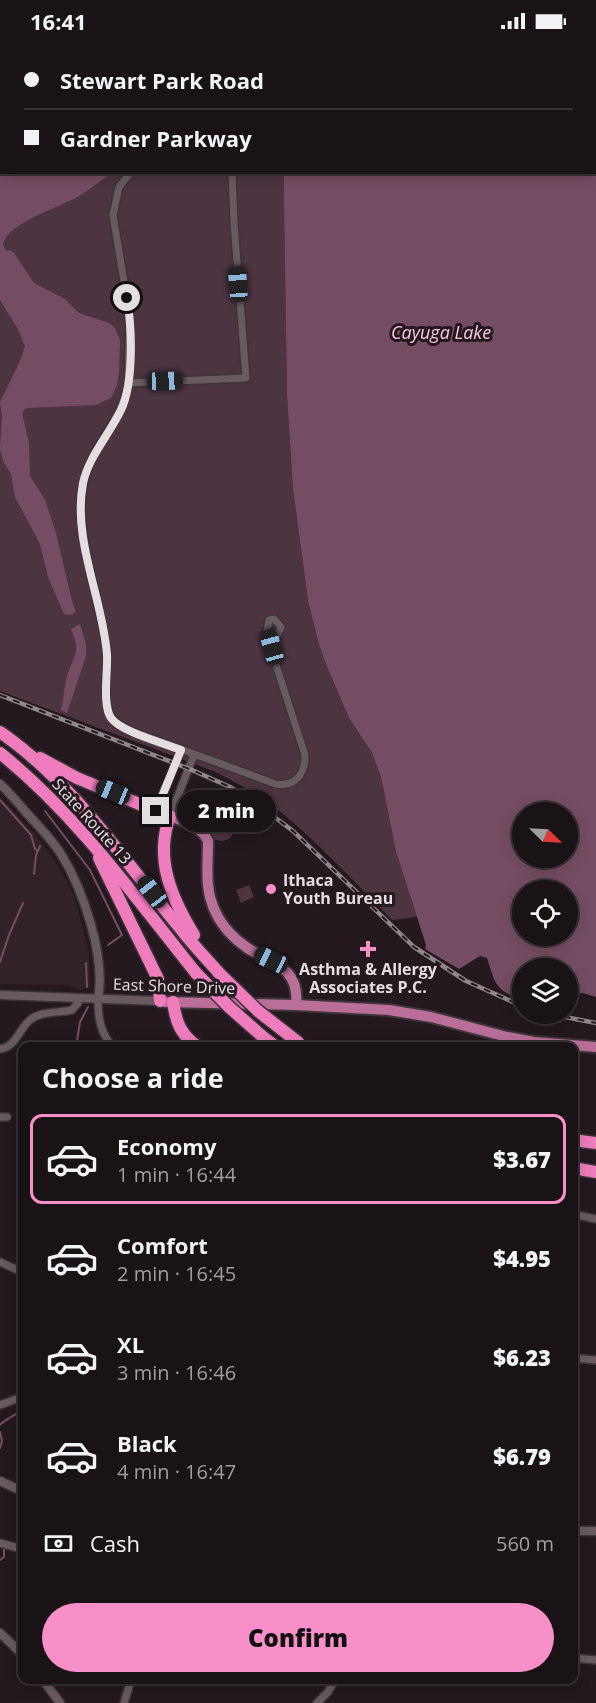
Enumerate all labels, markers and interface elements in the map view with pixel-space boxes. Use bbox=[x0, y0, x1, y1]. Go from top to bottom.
text: 16:41 bbox=[30, 6, 87, 36]
text: Stewart Park Road bbox=[60, 65, 264, 95]
text: Gardner Parkway bbox=[60, 123, 252, 153]
car bbox=[228, 265, 248, 303]
route start bbox=[113, 284, 140, 311]
water label: Cayuga Lake bbox=[391, 320, 491, 344]
car bbox=[147, 371, 183, 391]
car bbox=[259, 627, 285, 667]
street label: State Route 13 bbox=[47, 773, 137, 869]
car bbox=[93, 777, 133, 807]
callout: 2 min bbox=[177, 790, 276, 832]
route end bbox=[142, 797, 169, 824]
text: 2 min bbox=[198, 797, 255, 824]
north arrow bbox=[512, 802, 578, 868]
map controls bbox=[512, 802, 578, 1024]
place label: Ithaca Youth Bureau bbox=[283, 869, 393, 909]
car bbox=[134, 872, 170, 912]
button: locate bbox=[512, 880, 578, 946]
marker: Ithaca Youth Bureau bbox=[264, 882, 278, 896]
marker: Asthma & Allergy Associates P.C. bbox=[359, 940, 377, 958]
car bbox=[251, 944, 291, 976]
place label: Asthma & Allergy Associates P.C. bbox=[299, 958, 438, 998]
button: layers bbox=[512, 958, 578, 1024]
street label: East Shore Drive bbox=[112, 973, 236, 999]
text: Choose a ride bbox=[42, 1059, 224, 1096]
text: Economy bbox=[117, 1131, 216, 1161]
icon: car bbox=[45, 1132, 99, 1186]
text: $3.67 bbox=[493, 1144, 551, 1174]
text: 1 min · 16:44 bbox=[117, 1161, 236, 1188]
text: Comfort bbox=[117, 1230, 208, 1260]
icon: car bbox=[45, 1231, 99, 1285]
text: $4.95 bbox=[493, 1243, 551, 1273]
text: 2 min · 16:45 bbox=[117, 1260, 236, 1287]
text: XL bbox=[117, 1329, 144, 1359]
icon: car bbox=[45, 1330, 99, 1384]
text: $6.23 bbox=[493, 1342, 551, 1372]
text: 3 min · 16:46 bbox=[117, 1359, 236, 1386]
text: Black bbox=[117, 1428, 177, 1458]
icon: car bbox=[45, 1429, 99, 1483]
text: $6.79 bbox=[493, 1441, 551, 1471]
text: 4 min · 16:47 bbox=[117, 1458, 236, 1485]
icon: cash bbox=[42, 1527, 75, 1560]
text: Cash bbox=[90, 1528, 140, 1558]
text: 560 m bbox=[496, 1530, 554, 1557]
button: Confirm bbox=[42, 1603, 554, 1672]

